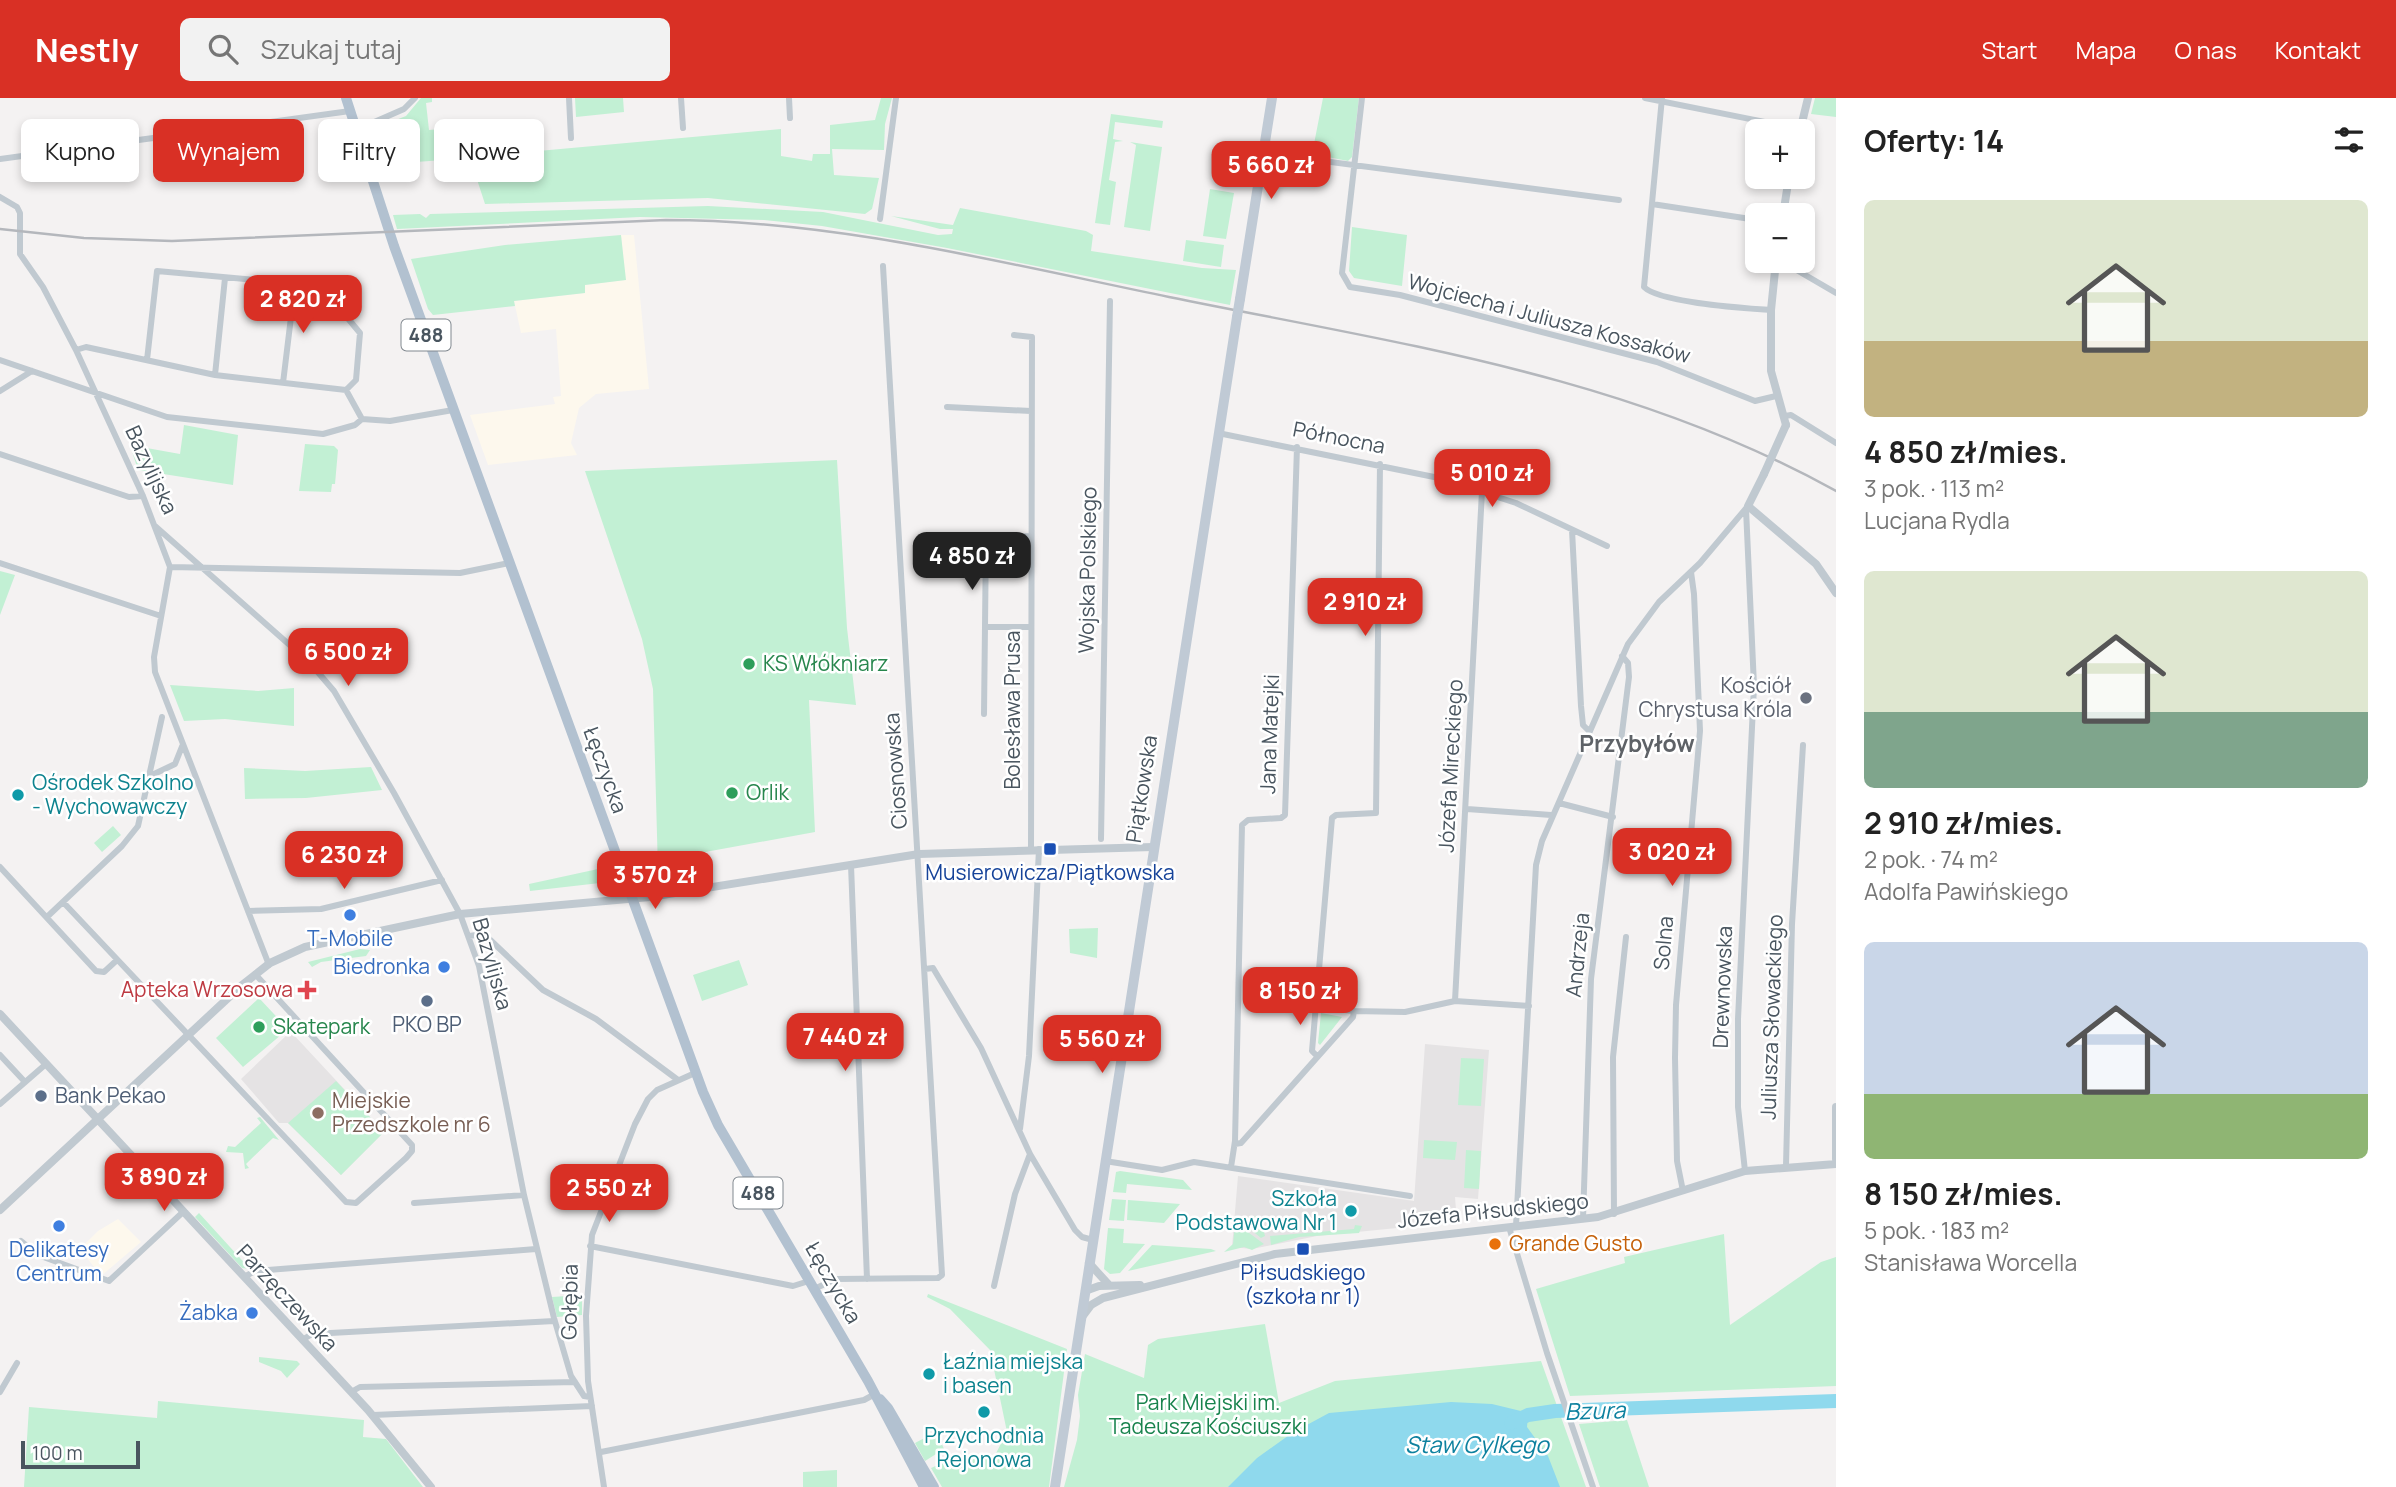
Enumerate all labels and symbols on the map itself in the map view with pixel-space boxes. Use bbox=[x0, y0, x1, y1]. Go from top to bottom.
pin: 5 660 zł bbox=[1199, 141, 1343, 201]
street label: Wojciecha i Juliusza Kossaków bbox=[1405, 267, 1694, 369]
pin: 2 820 zł bbox=[231, 275, 375, 335]
road number: 488 bbox=[402, 319, 450, 350]
street label: Północna bbox=[1291, 414, 1388, 460]
street label: Bazylijska bbox=[119, 421, 185, 518]
pin: 5 010 zł bbox=[1420, 450, 1564, 509]
street label: Wojska Polskiego bbox=[1072, 486, 1102, 654]
pin: 4 850 zł bbox=[900, 532, 1044, 592]
pin: 2 910 zł bbox=[1293, 578, 1437, 638]
pin: 6 500 zł bbox=[276, 628, 420, 688]
street label: Bolesława Prusa bbox=[998, 631, 1026, 790]
place label: KS Włókniarz bbox=[763, 649, 888, 677]
marker: KS Włókniarz bbox=[741, 656, 757, 672]
place label: Kościół Chrystusa Króla bbox=[1638, 671, 1792, 723]
street label: Jana Matejki bbox=[1253, 674, 1285, 794]
street label: Józefa Mireckiego bbox=[1431, 679, 1469, 853]
marker: Kościół Chrystusa Króla bbox=[1798, 690, 1814, 706]
street label: Ciosnowska bbox=[877, 712, 913, 830]
street label: Łęczycka bbox=[577, 723, 634, 817]
district label: Przybyłów bbox=[1579, 727, 1695, 759]
street label: Piątkowska bbox=[1119, 733, 1163, 845]
place label: Ośrodek Szkolno - Wychowawczy bbox=[32, 768, 194, 820]
place label: Orlik bbox=[746, 778, 790, 806]
marker: Orlik bbox=[724, 785, 740, 801]
marker: Ośrodek Szkolno - Wychowawczy bbox=[10, 787, 26, 803]
pin: 3 020 zł bbox=[1600, 828, 1744, 888]
pin: 6 230 zł bbox=[272, 832, 416, 891]
marker: Musierowicza/Piątkowska bbox=[1042, 841, 1058, 857]
pin: 3 570 zł bbox=[583, 852, 727, 911]
place label: Musierowicza/Piątkowska bbox=[925, 858, 1175, 886]
marker: T-Mobile bbox=[342, 907, 358, 923]
street label: Andrzeja bbox=[1559, 911, 1595, 999]
street label: Bazylijska bbox=[466, 914, 519, 1013]
street label: Juliusza Słowackiego bbox=[1753, 914, 1789, 1120]
street label: Solna bbox=[1647, 915, 1679, 971]
place label: T-Mobile bbox=[307, 924, 393, 952]
street label: Drewnowska bbox=[1706, 925, 1738, 1049]
place label: Biedronka bbox=[333, 952, 430, 980]
marker: Biedronka bbox=[436, 959, 452, 975]
pin: 8 150 zł bbox=[1228, 968, 1372, 1027]
place label: Apteka Wrzosowa bbox=[121, 975, 293, 1003]
marker: Apteka Wrzosowa bbox=[299, 982, 315, 998]
marker: PKO BP bbox=[419, 993, 435, 1009]
place label: PKO BP bbox=[392, 1010, 462, 1038]
place label: Skatepark bbox=[273, 1012, 371, 1040]
pin: 7 440 zł bbox=[773, 1014, 917, 1073]
pin: 5 560 zł bbox=[1030, 1016, 1174, 1075]
marker: Skatepark bbox=[251, 1019, 267, 1035]
place label: Bank Pekao bbox=[55, 1081, 166, 1109]
place label: Miejskie Przedszkole nr 6 bbox=[332, 1086, 491, 1138]
marker: Bank Pekao bbox=[33, 1088, 49, 1104]
marker: Miejskie Przedszkole nr 6 bbox=[310, 1105, 326, 1121]
pin: 3 890 zł bbox=[92, 1154, 236, 1213]
pin: 2 550 zł bbox=[537, 1164, 681, 1224]
road number: 488 bbox=[734, 1177, 782, 1208]
place label: Szkoła Podstawowa Nr 1 bbox=[1175, 1184, 1337, 1236]
street label: Józefa Piłsudskiego bbox=[1396, 1186, 1590, 1234]
marker: Szkoła Podstawowa Nr 1 bbox=[1343, 1203, 1359, 1219]
marker: Delikatesy Centrum bbox=[51, 1218, 67, 1234]
place label: Grande Gusto bbox=[1509, 1229, 1643, 1257]
place label: Delikatesy Centrum bbox=[9, 1235, 109, 1287]
marker: Grande Gusto bbox=[1487, 1236, 1503, 1252]
street label: Łęczycka bbox=[799, 1237, 868, 1328]
street label: Parzęczewska bbox=[231, 1238, 345, 1357]
marker: Piłsudskiego (szkoła nr 1) bbox=[1295, 1241, 1311, 1257]
place label: Piłsudskiego (szkoła nr 1) bbox=[1241, 1258, 1365, 1310]
street label: Gołębia bbox=[554, 1264, 584, 1340]
place label: Żabka bbox=[179, 1298, 238, 1326]
marker: Żabka bbox=[244, 1305, 260, 1321]
place label: Łaźnia miejska i basen bbox=[943, 1347, 1083, 1399]
marker: Łaźnia miejska i basen bbox=[921, 1366, 937, 1382]
park label: Park Miejski im. Tadeusza Kościuszki bbox=[1109, 1388, 1307, 1440]
water label: Bzura bbox=[1564, 1393, 1627, 1427]
marker: Przychodnia Rejonowa bbox=[976, 1404, 992, 1420]
place label: Przychodnia Rejonowa bbox=[924, 1421, 1044, 1473]
water label: Staw Cylkego bbox=[1405, 1428, 1550, 1460]
scale bar bbox=[21, 1438, 140, 1470]

